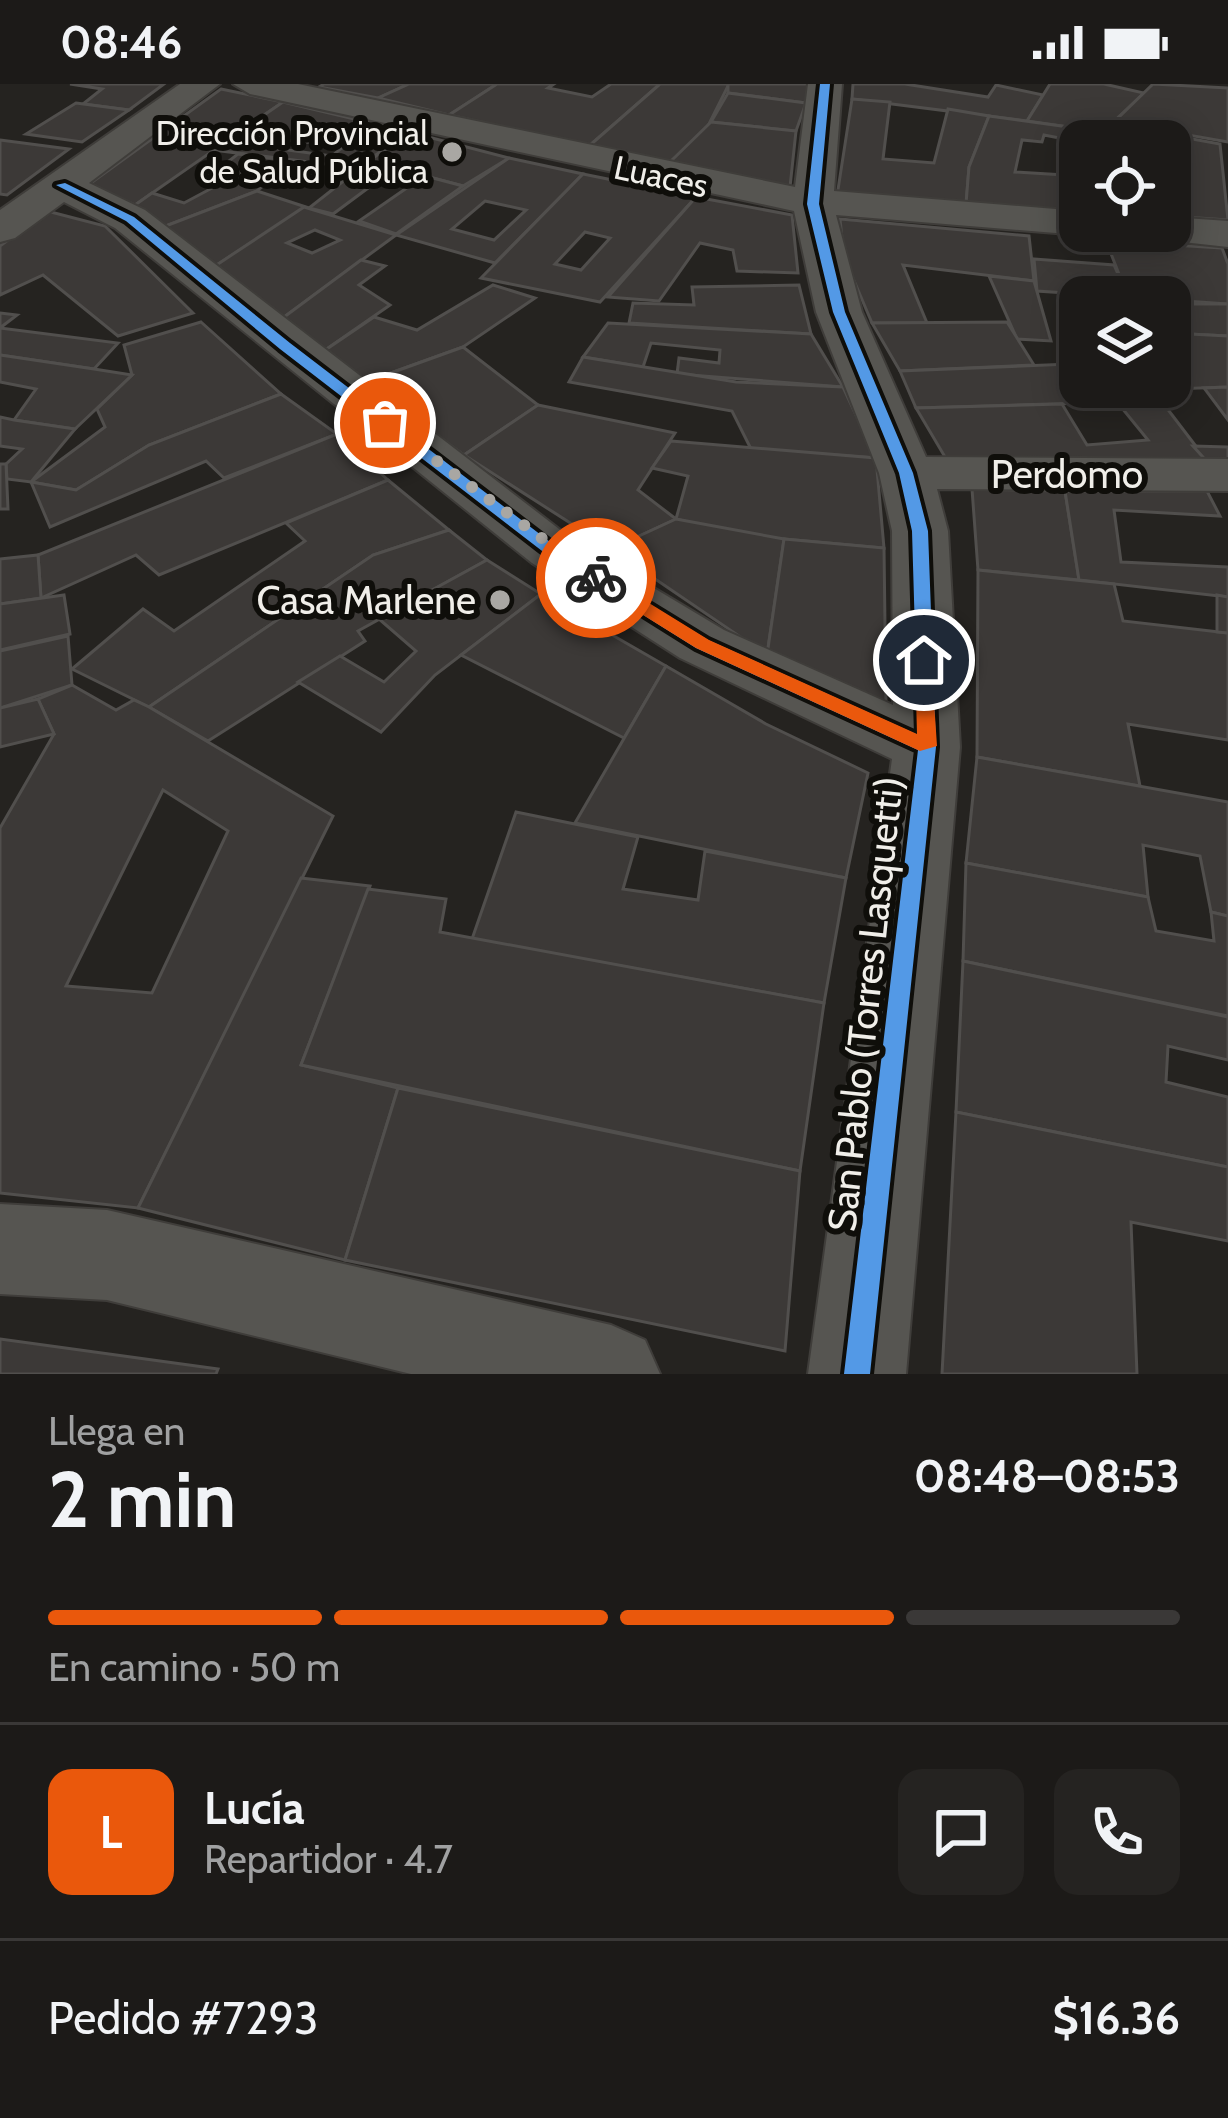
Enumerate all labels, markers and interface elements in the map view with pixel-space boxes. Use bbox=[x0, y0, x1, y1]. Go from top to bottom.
text: 08:46 bbox=[60, 15, 182, 69]
place label: Dirección Provincial de Salud Pública bbox=[156, 113, 428, 191]
map controls bbox=[1059, 120, 1191, 408]
button: locate bbox=[1059, 120, 1191, 252]
marker: Dirección Provincial de Salud Pública bbox=[439, 139, 465, 165]
street label: Luaces bbox=[611, 147, 711, 205]
button: layers bbox=[1059, 276, 1191, 408]
pin bbox=[334, 372, 436, 474]
icon: bag bbox=[352, 390, 418, 456]
street label: Perdomo bbox=[991, 450, 1143, 498]
courier bbox=[536, 518, 656, 638]
icon: bike bbox=[563, 545, 629, 611]
place label: Casa Marlene bbox=[256, 576, 476, 624]
marker: Casa Marlene bbox=[487, 587, 513, 613]
pin bbox=[873, 609, 975, 711]
icon: home bbox=[891, 627, 957, 693]
street label: San Pablo (Torres Lasquetti) bbox=[817, 774, 913, 1234]
text: Llega en bbox=[48, 1407, 185, 1455]
text: 08:48–08:53 bbox=[914, 1449, 1180, 1503]
text: 2 min bbox=[48, 1452, 236, 1547]
text: En camino · 50 m bbox=[48, 1643, 340, 1691]
button: chat bbox=[898, 1769, 1024, 1895]
button: phone bbox=[1054, 1769, 1180, 1895]
text: Lucía bbox=[204, 1781, 305, 1835]
text: L bbox=[100, 1805, 122, 1859]
text: Repartidor · 4.7 bbox=[204, 1835, 453, 1883]
text: Pedido #7293 bbox=[48, 1991, 318, 2045]
text: $16.36 bbox=[1052, 1991, 1180, 2045]

